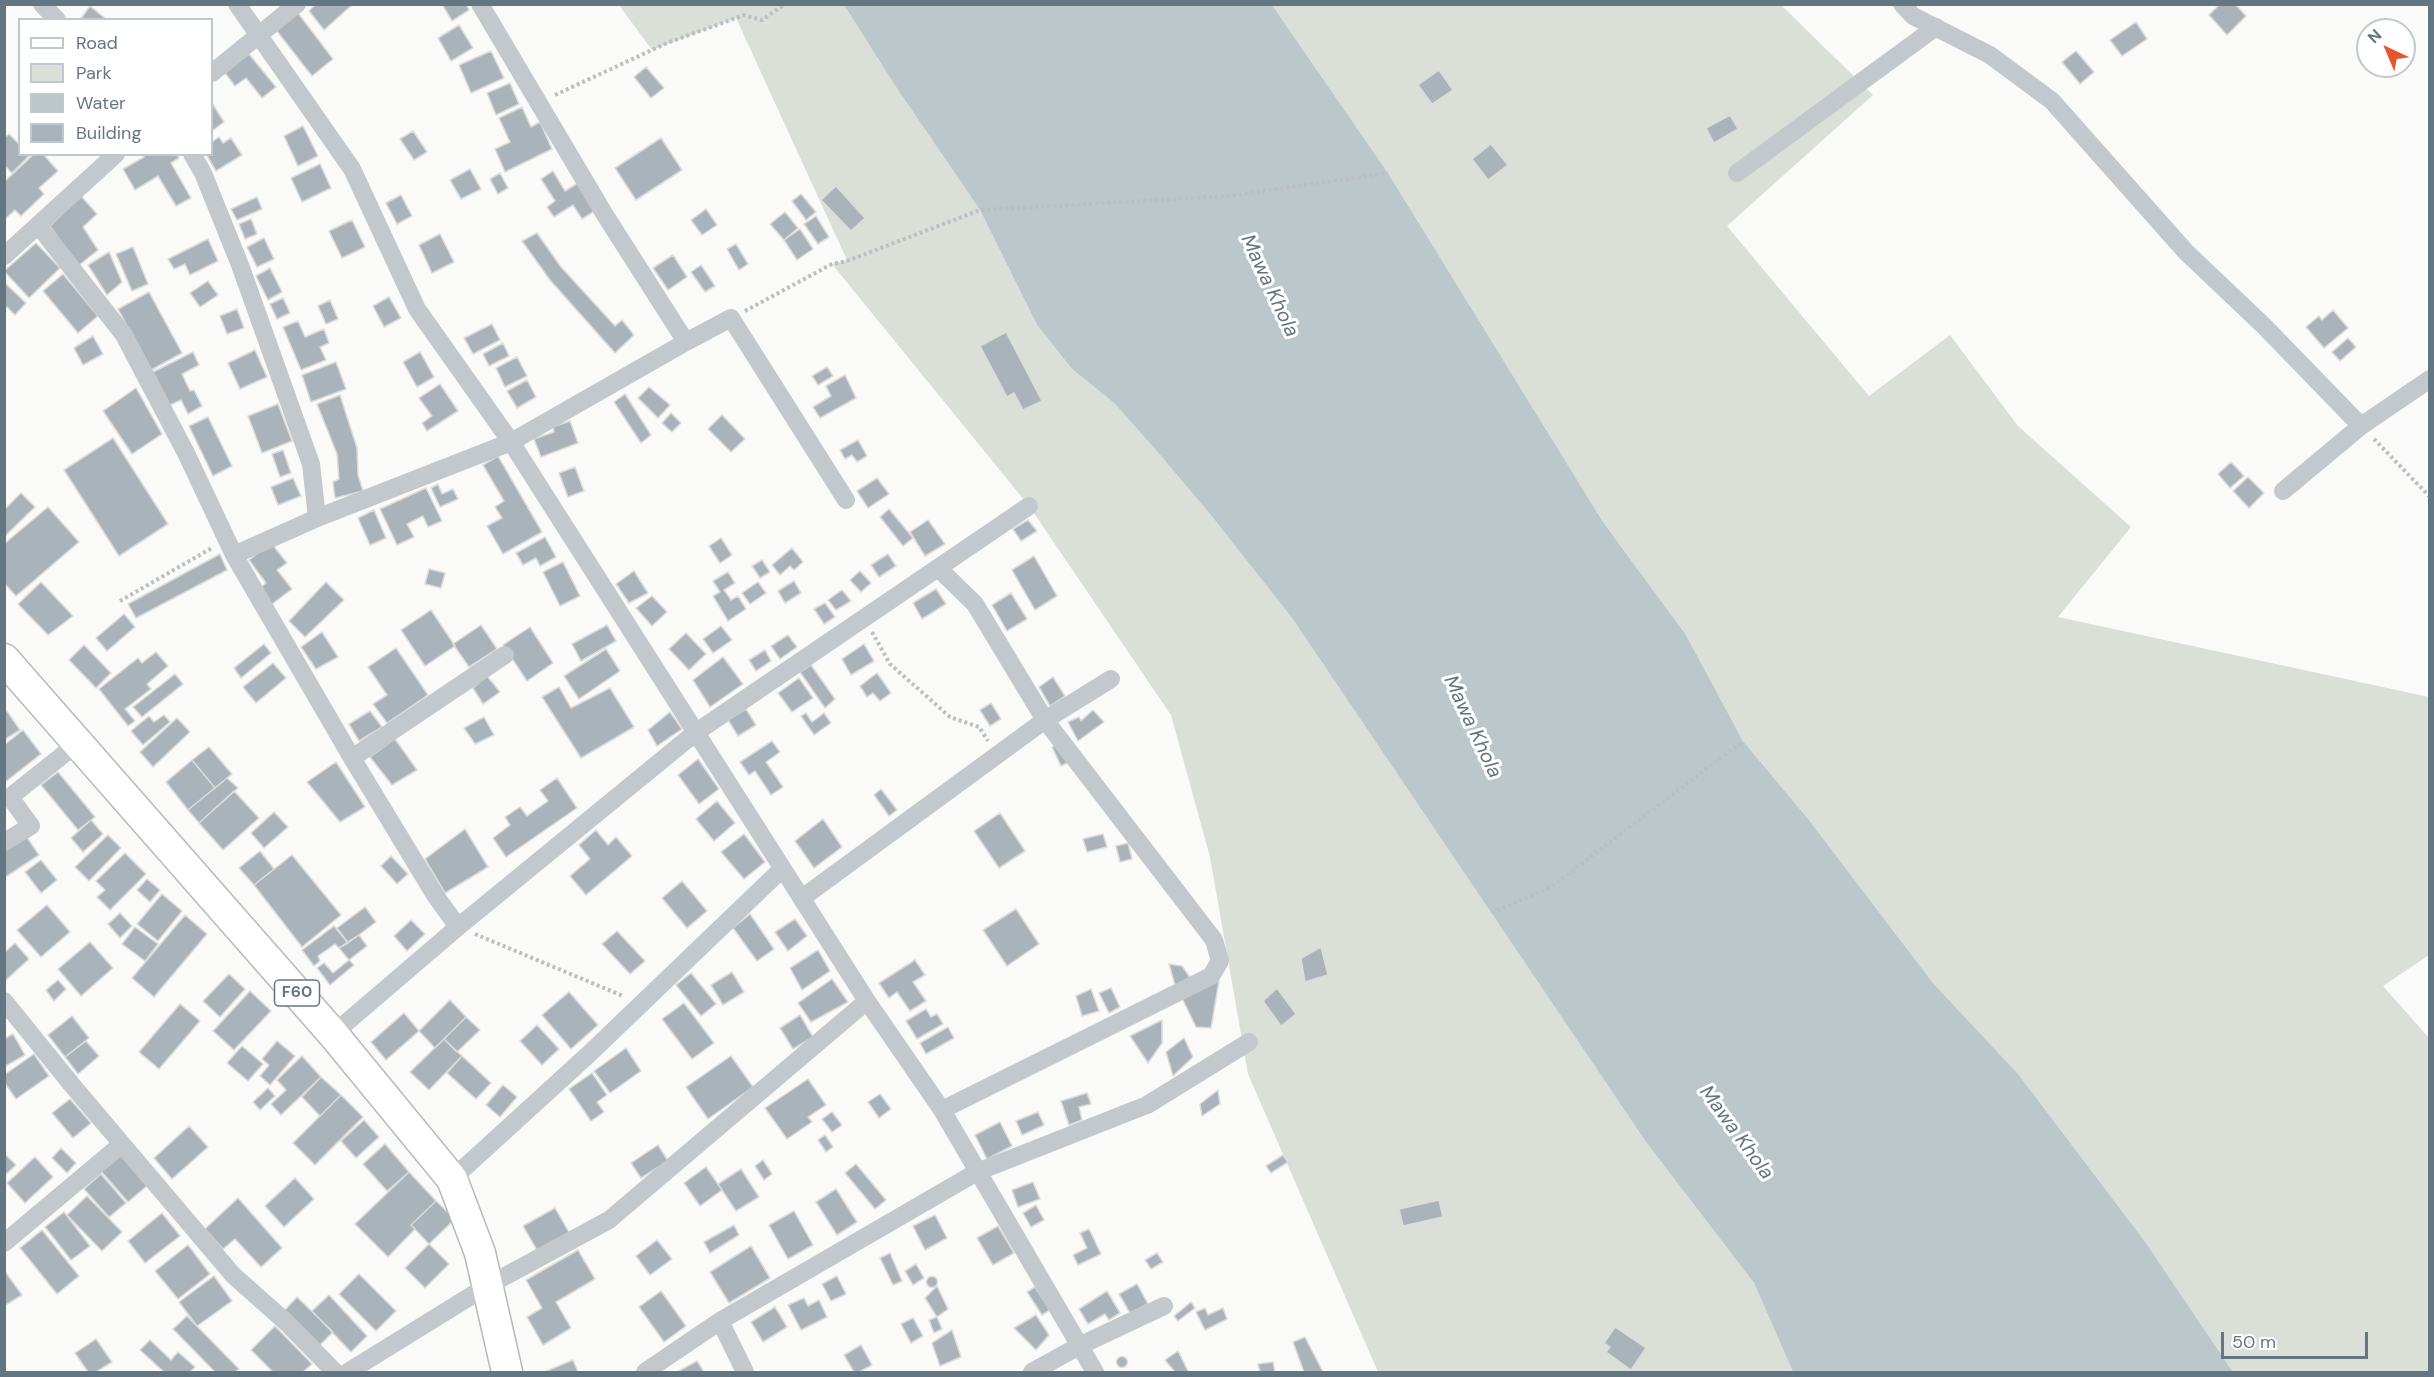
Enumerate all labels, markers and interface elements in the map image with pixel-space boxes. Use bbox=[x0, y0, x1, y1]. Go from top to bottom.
legend bbox=[18, 18, 213, 156]
north arrow bbox=[2356, 18, 2416, 78]
text: N bbox=[2363, 25, 2386, 48]
text: Road bbox=[76, 31, 118, 55]
text: Park bbox=[76, 61, 112, 85]
text: Water bbox=[76, 91, 126, 115]
text: Building bbox=[76, 121, 141, 145]
water label: Mawa Khola bbox=[1235, 231, 1303, 341]
water label: Mawa Khola bbox=[1438, 672, 1506, 782]
road number: F60 bbox=[274, 980, 320, 1006]
water label: Mawa Khola bbox=[1694, 1081, 1778, 1185]
scale bar bbox=[2224, 1320, 2371, 1358]
text: 50 m bbox=[2232, 1330, 2276, 1354]

